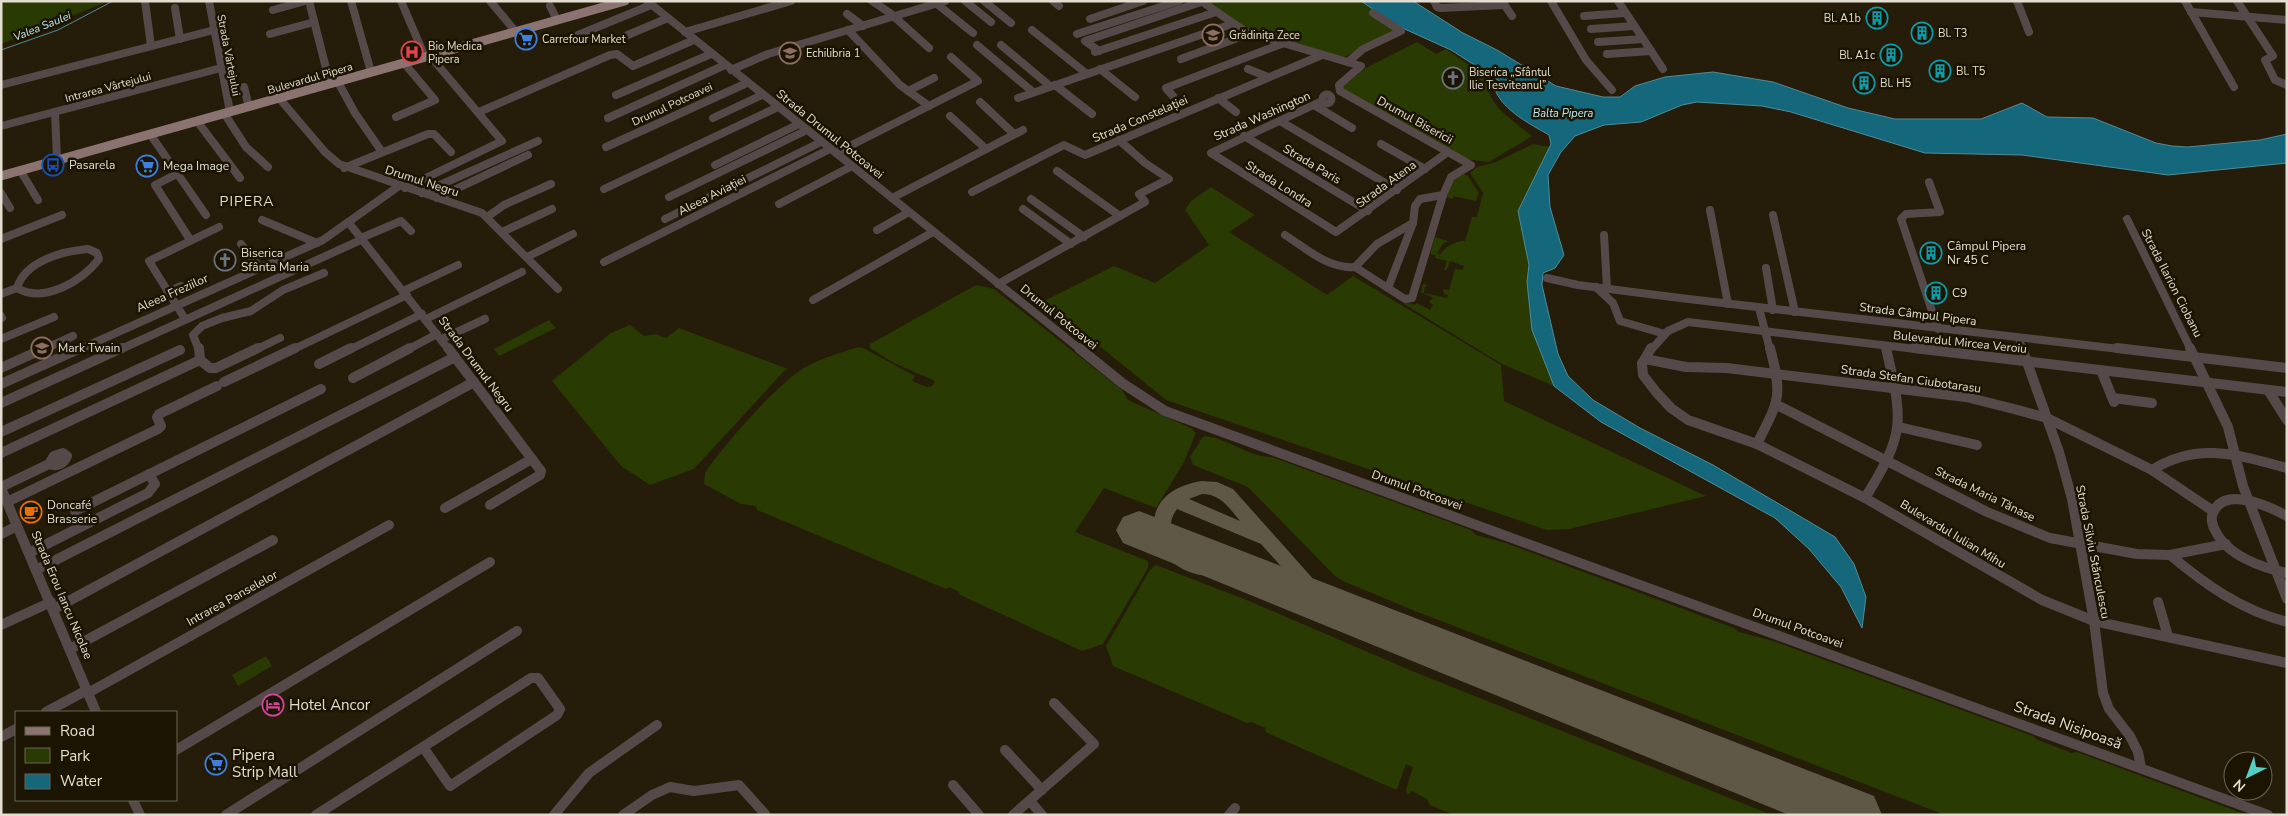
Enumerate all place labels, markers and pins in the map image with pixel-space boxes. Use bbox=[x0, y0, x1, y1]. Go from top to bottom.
building icon: Bl. A1b bbox=[1865, 6, 1889, 30]
place label: Bl. A1b bbox=[1824, 11, 1861, 26]
building icon: Bl. T3 bbox=[1910, 21, 1934, 45]
school or university icon: Grădinița Zece bbox=[1201, 23, 1225, 47]
place label: Bl. T3 bbox=[1938, 26, 1967, 41]
supermarket icon: Carrefour Market bbox=[514, 27, 538, 51]
place label: Grădinița Zece bbox=[1229, 28, 1300, 43]
place label: Carrefour Market bbox=[542, 32, 626, 47]
place label: Bio Medica Pipera bbox=[428, 39, 482, 67]
hospital icon: Bio Medica Pipera bbox=[400, 40, 424, 64]
school or university icon: Echilibria 1 bbox=[778, 41, 802, 65]
building icon: Bl. A1c bbox=[1879, 43, 1903, 67]
place label: Echilibria 1 bbox=[806, 46, 860, 61]
place label: Bl. A1c bbox=[1839, 48, 1875, 63]
building icon: Bl. T5 bbox=[1928, 59, 1952, 83]
place label: Bl. T5 bbox=[1956, 64, 1986, 79]
place label: Biserica „Sfântul Ilie Tesviteanul” bbox=[1469, 65, 1551, 93]
church icon: Biserica „Sfântul Ilie Tesviteanul” bbox=[1441, 66, 1465, 90]
building icon: Bl. H5 bbox=[1852, 71, 1876, 95]
place label: Bl. H5 bbox=[1880, 76, 1912, 91]
bus stop icon: Pasarela bbox=[41, 153, 65, 177]
supermarket icon: Mega Image bbox=[135, 154, 159, 178]
place label: Pasarela bbox=[69, 157, 115, 173]
place label: Mega Image bbox=[163, 158, 229, 174]
place label: Câmpul Pipera Nr 45 C bbox=[1947, 238, 2026, 268]
building icon: Câmpul Pipera Nr 45 C bbox=[1919, 241, 1943, 265]
place label: Biserica Sfânta Maria bbox=[241, 245, 309, 275]
church icon: Biserica Sfânta Maria bbox=[213, 248, 237, 272]
building icon: C9 bbox=[1924, 281, 1948, 305]
place label: C9 bbox=[1952, 285, 1967, 301]
school or university icon: Mark Twain bbox=[30, 336, 54, 360]
place label: Mark Twain bbox=[58, 340, 120, 356]
place label: Doncafé Brasserie bbox=[47, 497, 97, 527]
cafe icon: Doncafé Brasserie bbox=[19, 500, 43, 524]
hotel icon: Hotel Ancor bbox=[261, 693, 285, 717]
place label: Hotel Ancor bbox=[289, 695, 371, 715]
place label: Pipera Strip Mall bbox=[232, 745, 298, 782]
supermarket icon: Pipera Strip Mall bbox=[204, 752, 228, 776]

